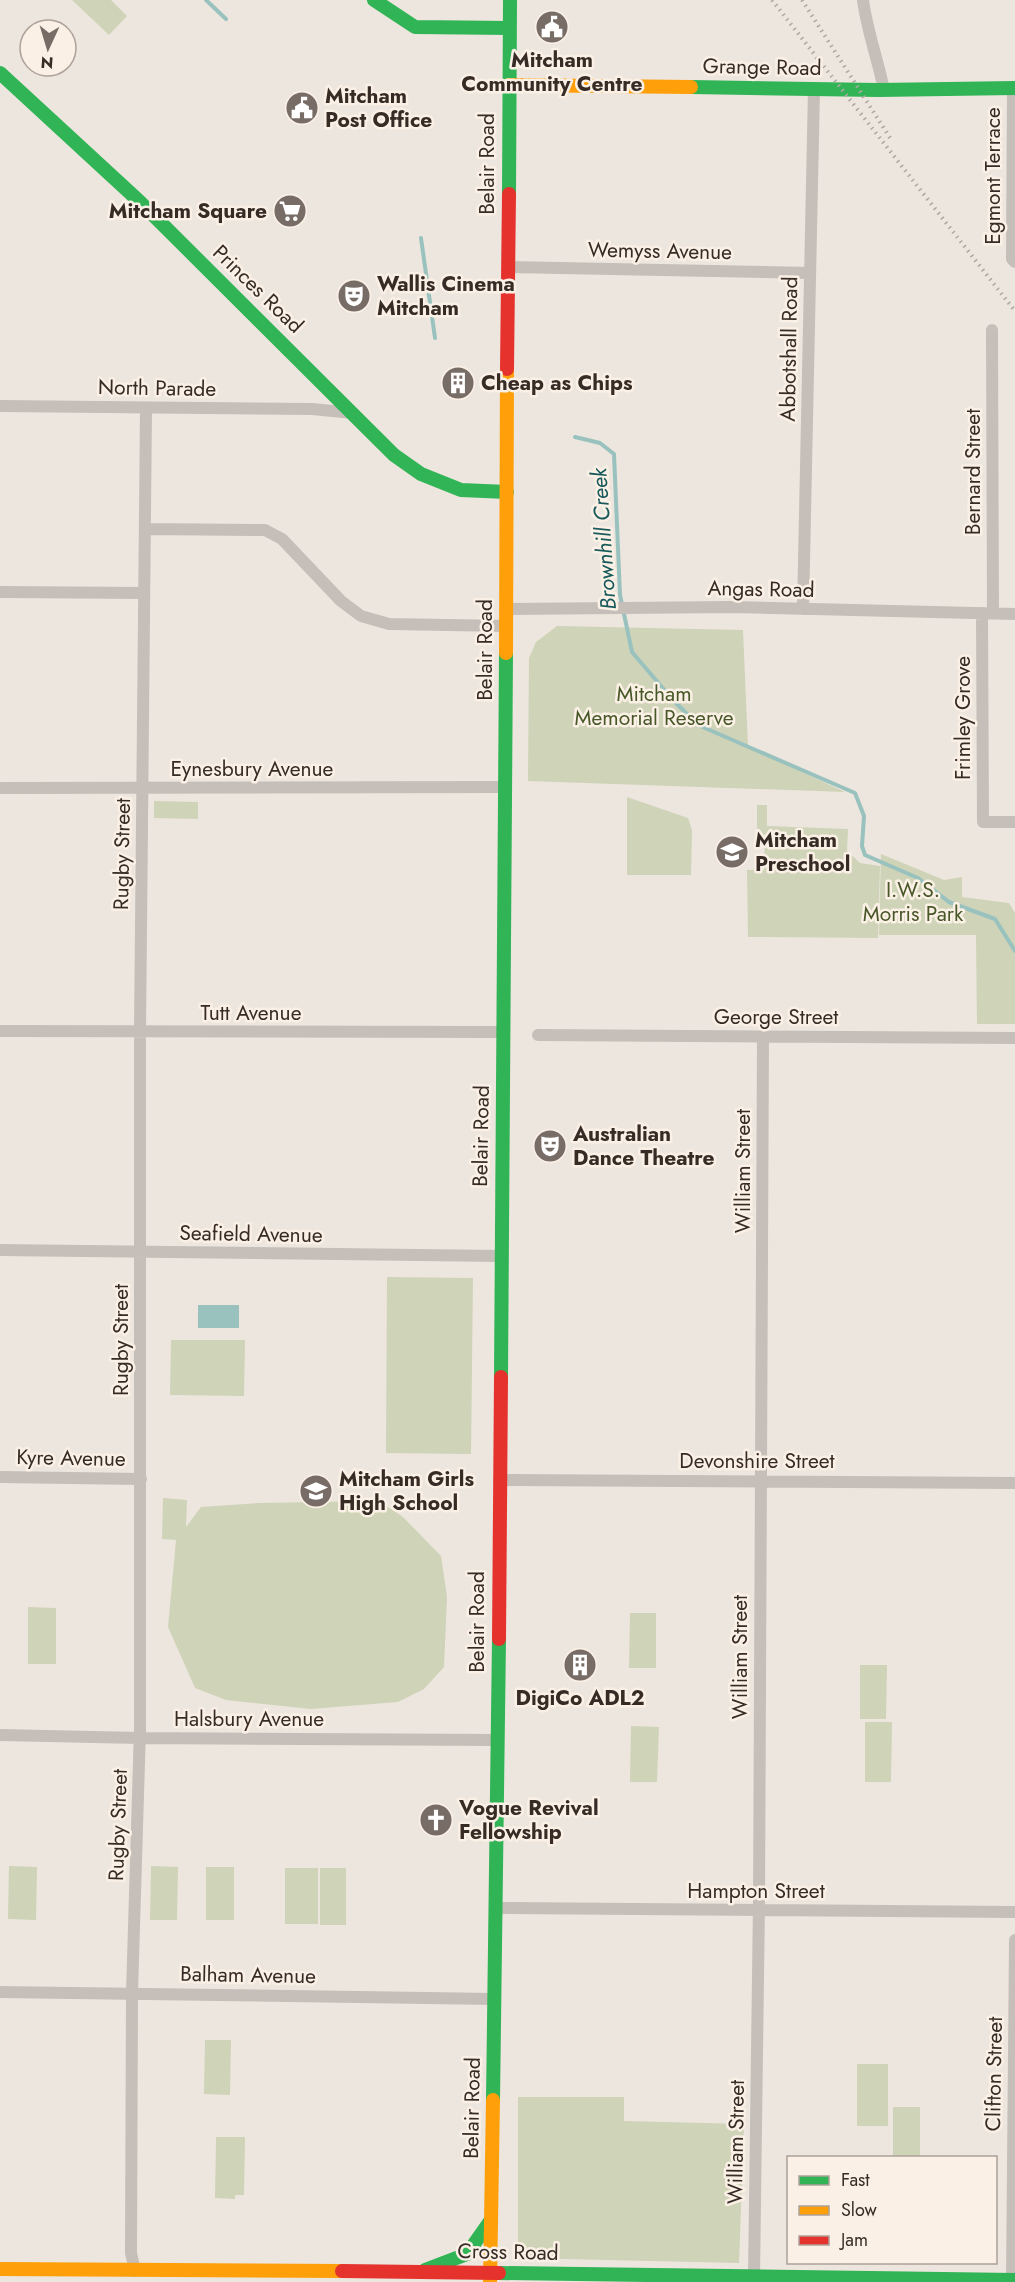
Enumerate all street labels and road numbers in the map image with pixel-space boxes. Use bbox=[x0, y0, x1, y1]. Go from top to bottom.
street label: Grange Road bbox=[702, 51, 822, 83]
street label: Egmont Terrace bbox=[978, 107, 1008, 245]
street label: Belair Road bbox=[472, 113, 502, 215]
street label: Wemyss Avenue bbox=[588, 235, 732, 267]
street label: Princes Road bbox=[206, 238, 310, 340]
street label: Abbotshall Road bbox=[773, 276, 805, 422]
street label: North Parade bbox=[98, 372, 217, 404]
street label: Bernard Street bbox=[958, 409, 988, 535]
street label: Angas Road bbox=[707, 573, 815, 605]
street label: Belair Road bbox=[470, 599, 500, 701]
street label: Frimley Grove bbox=[948, 656, 978, 780]
street label: Eynesbury Avenue bbox=[171, 754, 334, 784]
street label: Rugby Street bbox=[106, 798, 138, 910]
street label: Tutt Avenue bbox=[201, 998, 302, 1028]
street label: George Street bbox=[714, 1002, 838, 1032]
street label: Belair Road bbox=[465, 1085, 497, 1187]
street label: William Street bbox=[728, 1109, 758, 1233]
street label: Seafield Avenue bbox=[179, 1218, 323, 1250]
street label: Rugby Street bbox=[106, 1284, 136, 1396]
street label: Kyre Avenue bbox=[16, 1442, 126, 1474]
street label: Devonshire Street bbox=[679, 1446, 835, 1476]
street label: Belair Road bbox=[462, 1571, 492, 1673]
street label: William Street bbox=[725, 1595, 755, 1719]
street label: Halsbury Avenue bbox=[174, 1704, 324, 1734]
street label: Rugby Street bbox=[101, 1768, 135, 1882]
street label: Hampton Street bbox=[687, 1876, 825, 1906]
street label: Balham Avenue bbox=[180, 1959, 316, 1991]
street label: Clifton Street bbox=[978, 2016, 1010, 2132]
street label: Belair Road bbox=[456, 2057, 488, 2159]
street label: William Street bbox=[720, 2080, 752, 2204]
street label: Cross Road bbox=[457, 2236, 559, 2268]

